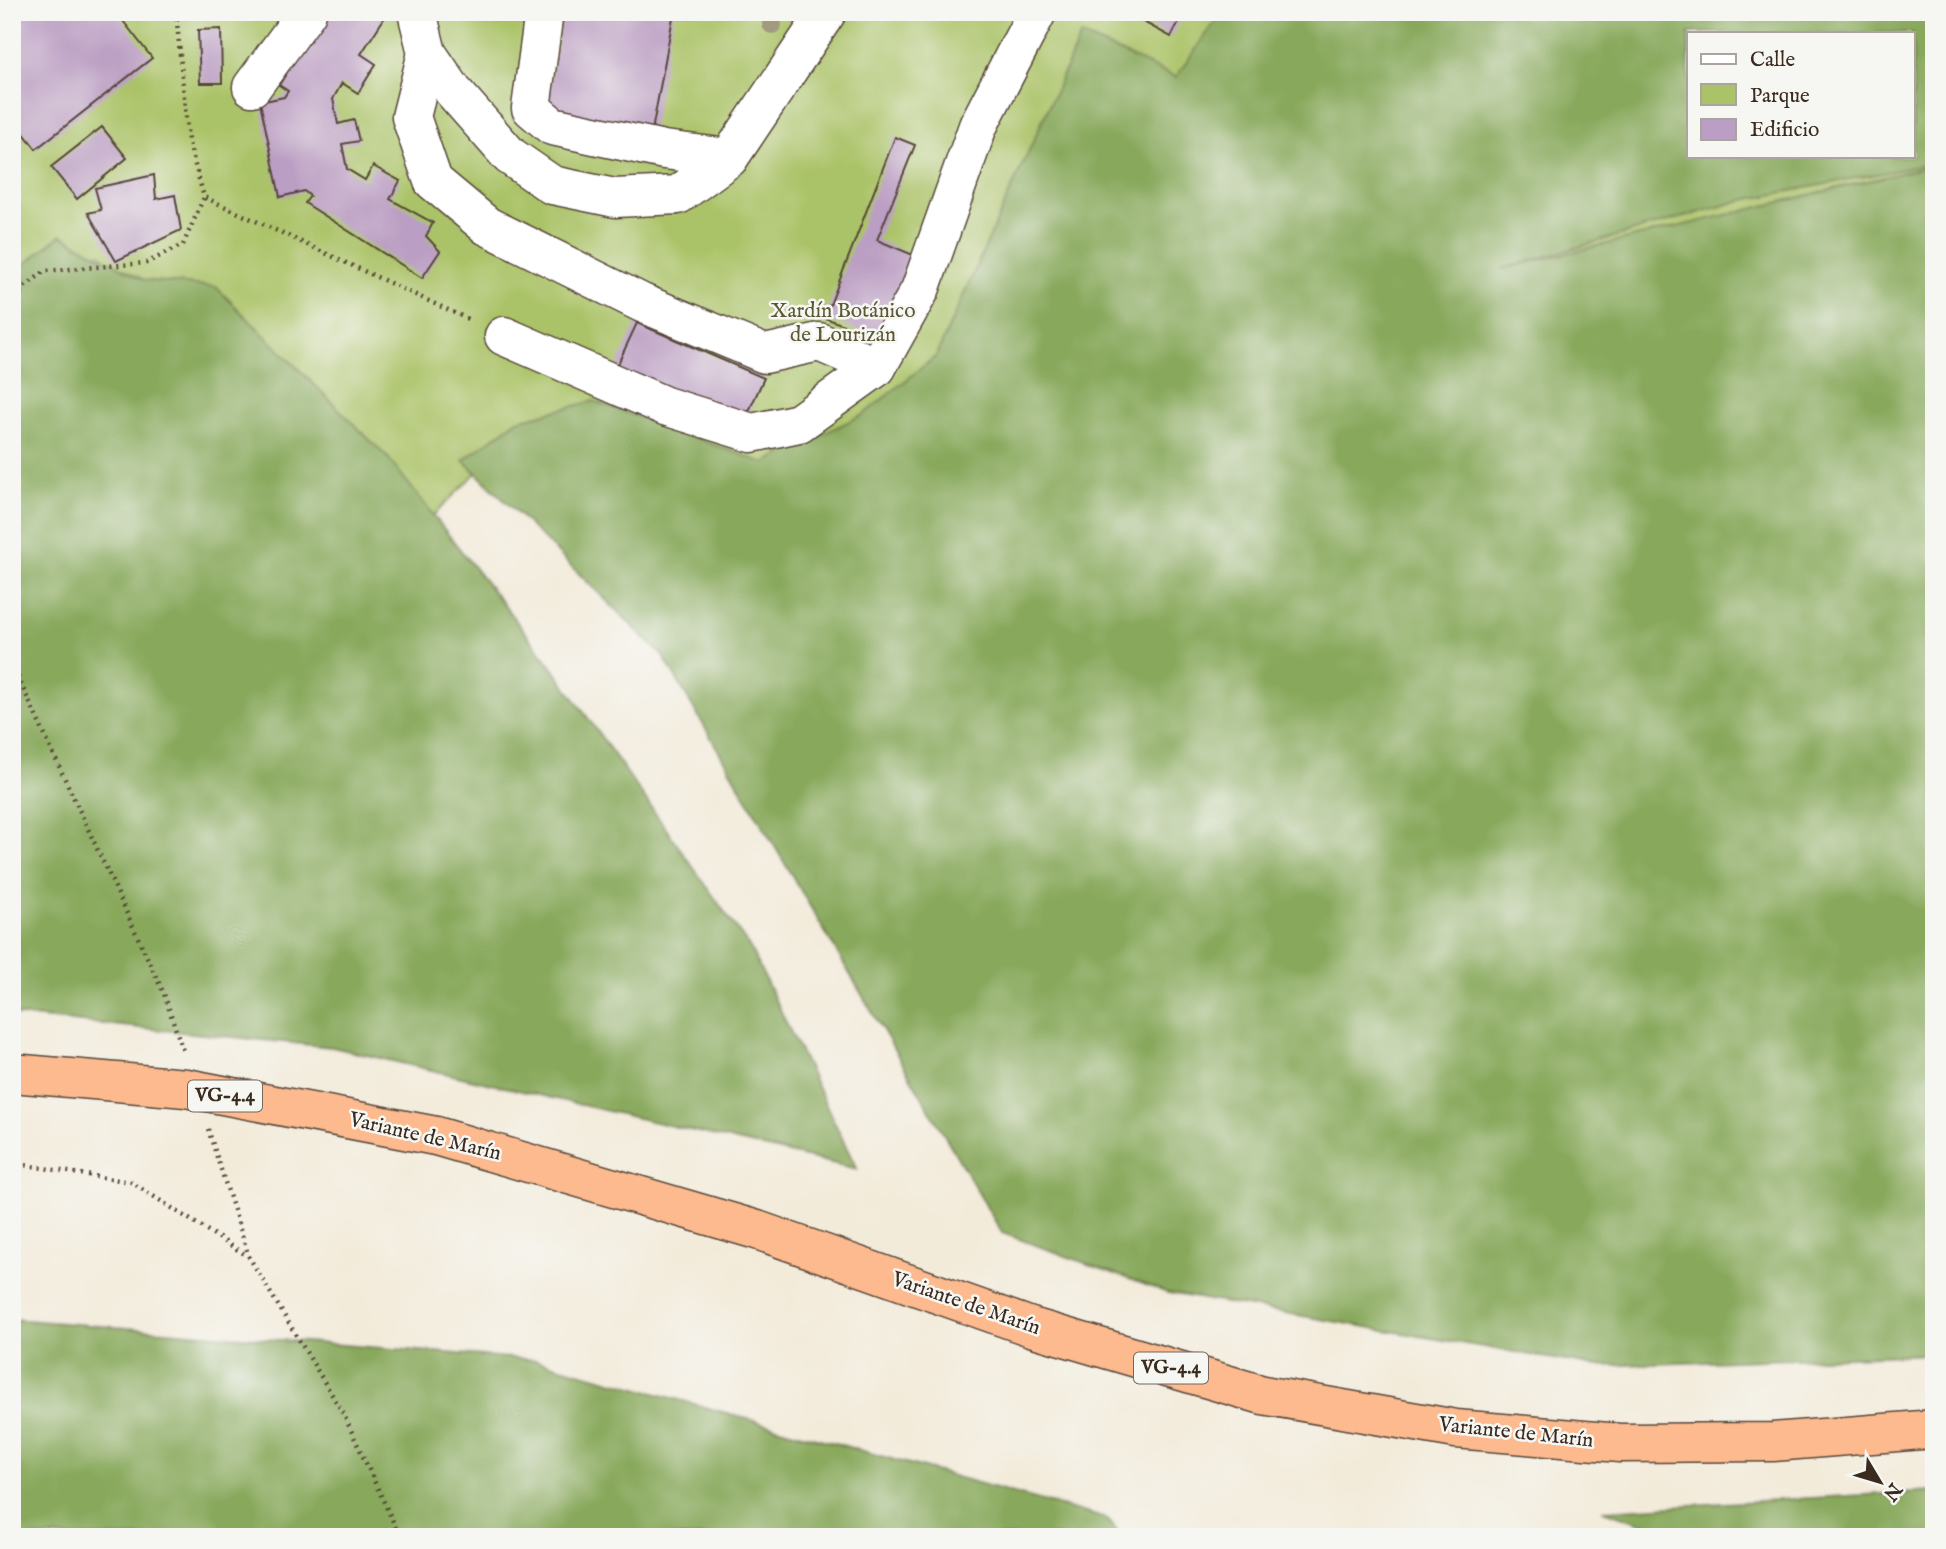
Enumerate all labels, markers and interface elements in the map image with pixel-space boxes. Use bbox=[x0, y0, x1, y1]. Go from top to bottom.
legend bbox=[1687, 32, 1914, 158]
text: Calle bbox=[1750, 47, 1795, 74]
text: Parque bbox=[1750, 83, 1810, 110]
text: Edificio bbox=[1750, 117, 1819, 144]
park label: Xardín Botánico de Lourizán bbox=[771, 298, 915, 349]
road number: VG-4.4 bbox=[188, 1080, 262, 1112]
street label: Variante de Marín bbox=[345, 1106, 504, 1168]
street label: Variante de Marín bbox=[887, 1266, 1044, 1342]
road number: VG-4.4 bbox=[1134, 1352, 1208, 1384]
street label: Variante de Marín bbox=[1436, 1411, 1595, 1455]
north arrow bbox=[1844, 1448, 1914, 1518]
text: N bbox=[1877, 1477, 1907, 1506]

